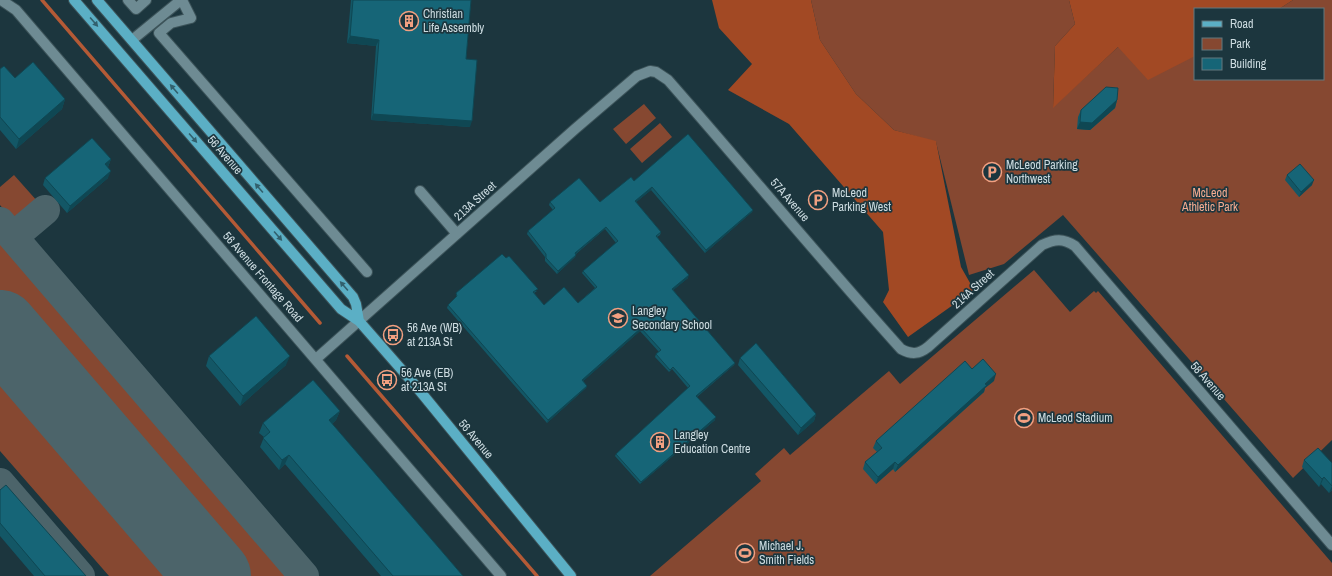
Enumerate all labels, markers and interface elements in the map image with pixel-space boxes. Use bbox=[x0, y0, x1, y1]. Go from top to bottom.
place label: Christian Life Assembly bbox=[423, 6, 484, 36]
legend bbox=[1194, 8, 1324, 80]
building icon: Christian Life Assembly bbox=[398, 10, 420, 32]
text: Road bbox=[1230, 16, 1254, 32]
one-way arrow bbox=[89, 17, 98, 27]
text: Park bbox=[1230, 36, 1250, 52]
text: Building bbox=[1230, 56, 1267, 72]
one-way arrow bbox=[169, 84, 178, 95]
one-way arrow bbox=[188, 132, 197, 143]
street label: 56 Avenue bbox=[204, 132, 246, 178]
place label: McLeod Parking Northwest bbox=[1006, 157, 1078, 187]
parking icon: McLeod Parking Northwest bbox=[981, 161, 1003, 183]
street label: 57A Avenue bbox=[767, 175, 813, 225]
street label: 213A Street bbox=[451, 178, 500, 224]
one-way arrow bbox=[254, 182, 263, 193]
place label: McLeod Parking West bbox=[832, 185, 891, 215]
park label: McLeod Athletic Park bbox=[1181, 185, 1238, 215]
parking icon: McLeod Parking West bbox=[807, 189, 829, 211]
street label: 56 Avenue Frontage Road bbox=[219, 228, 307, 326]
one-way arrow bbox=[273, 231, 282, 242]
street label: 214A Street bbox=[949, 266, 998, 312]
one-way arrow bbox=[339, 281, 348, 292]
place label: Langley Secondary School bbox=[632, 303, 712, 333]
school or university icon: Langley Secondary School bbox=[607, 307, 629, 329]
place label: 56 Ave (WB) at 213A St bbox=[407, 320, 462, 350]
bus stop icon: 56 Ave (WB) at 213A St bbox=[382, 324, 404, 346]
street label: 58 Avenue bbox=[1187, 358, 1229, 404]
place label: 56 Ave (EB) at 213A St bbox=[401, 365, 453, 395]
bus stop icon: 56 Ave (EB) at 213A St bbox=[376, 369, 398, 391]
sports icon: McLeod Stadium bbox=[1013, 407, 1035, 429]
place label: McLeod Stadium bbox=[1038, 410, 1112, 426]
street label: 56 Avenue bbox=[455, 416, 497, 462]
place label: Langley Education Centre bbox=[674, 427, 751, 457]
building icon: Langley Education Centre bbox=[649, 431, 671, 453]
place label: Michael J. Smith Fields bbox=[759, 538, 814, 568]
sports icon: Michael J. Smith Fields bbox=[734, 542, 756, 564]

